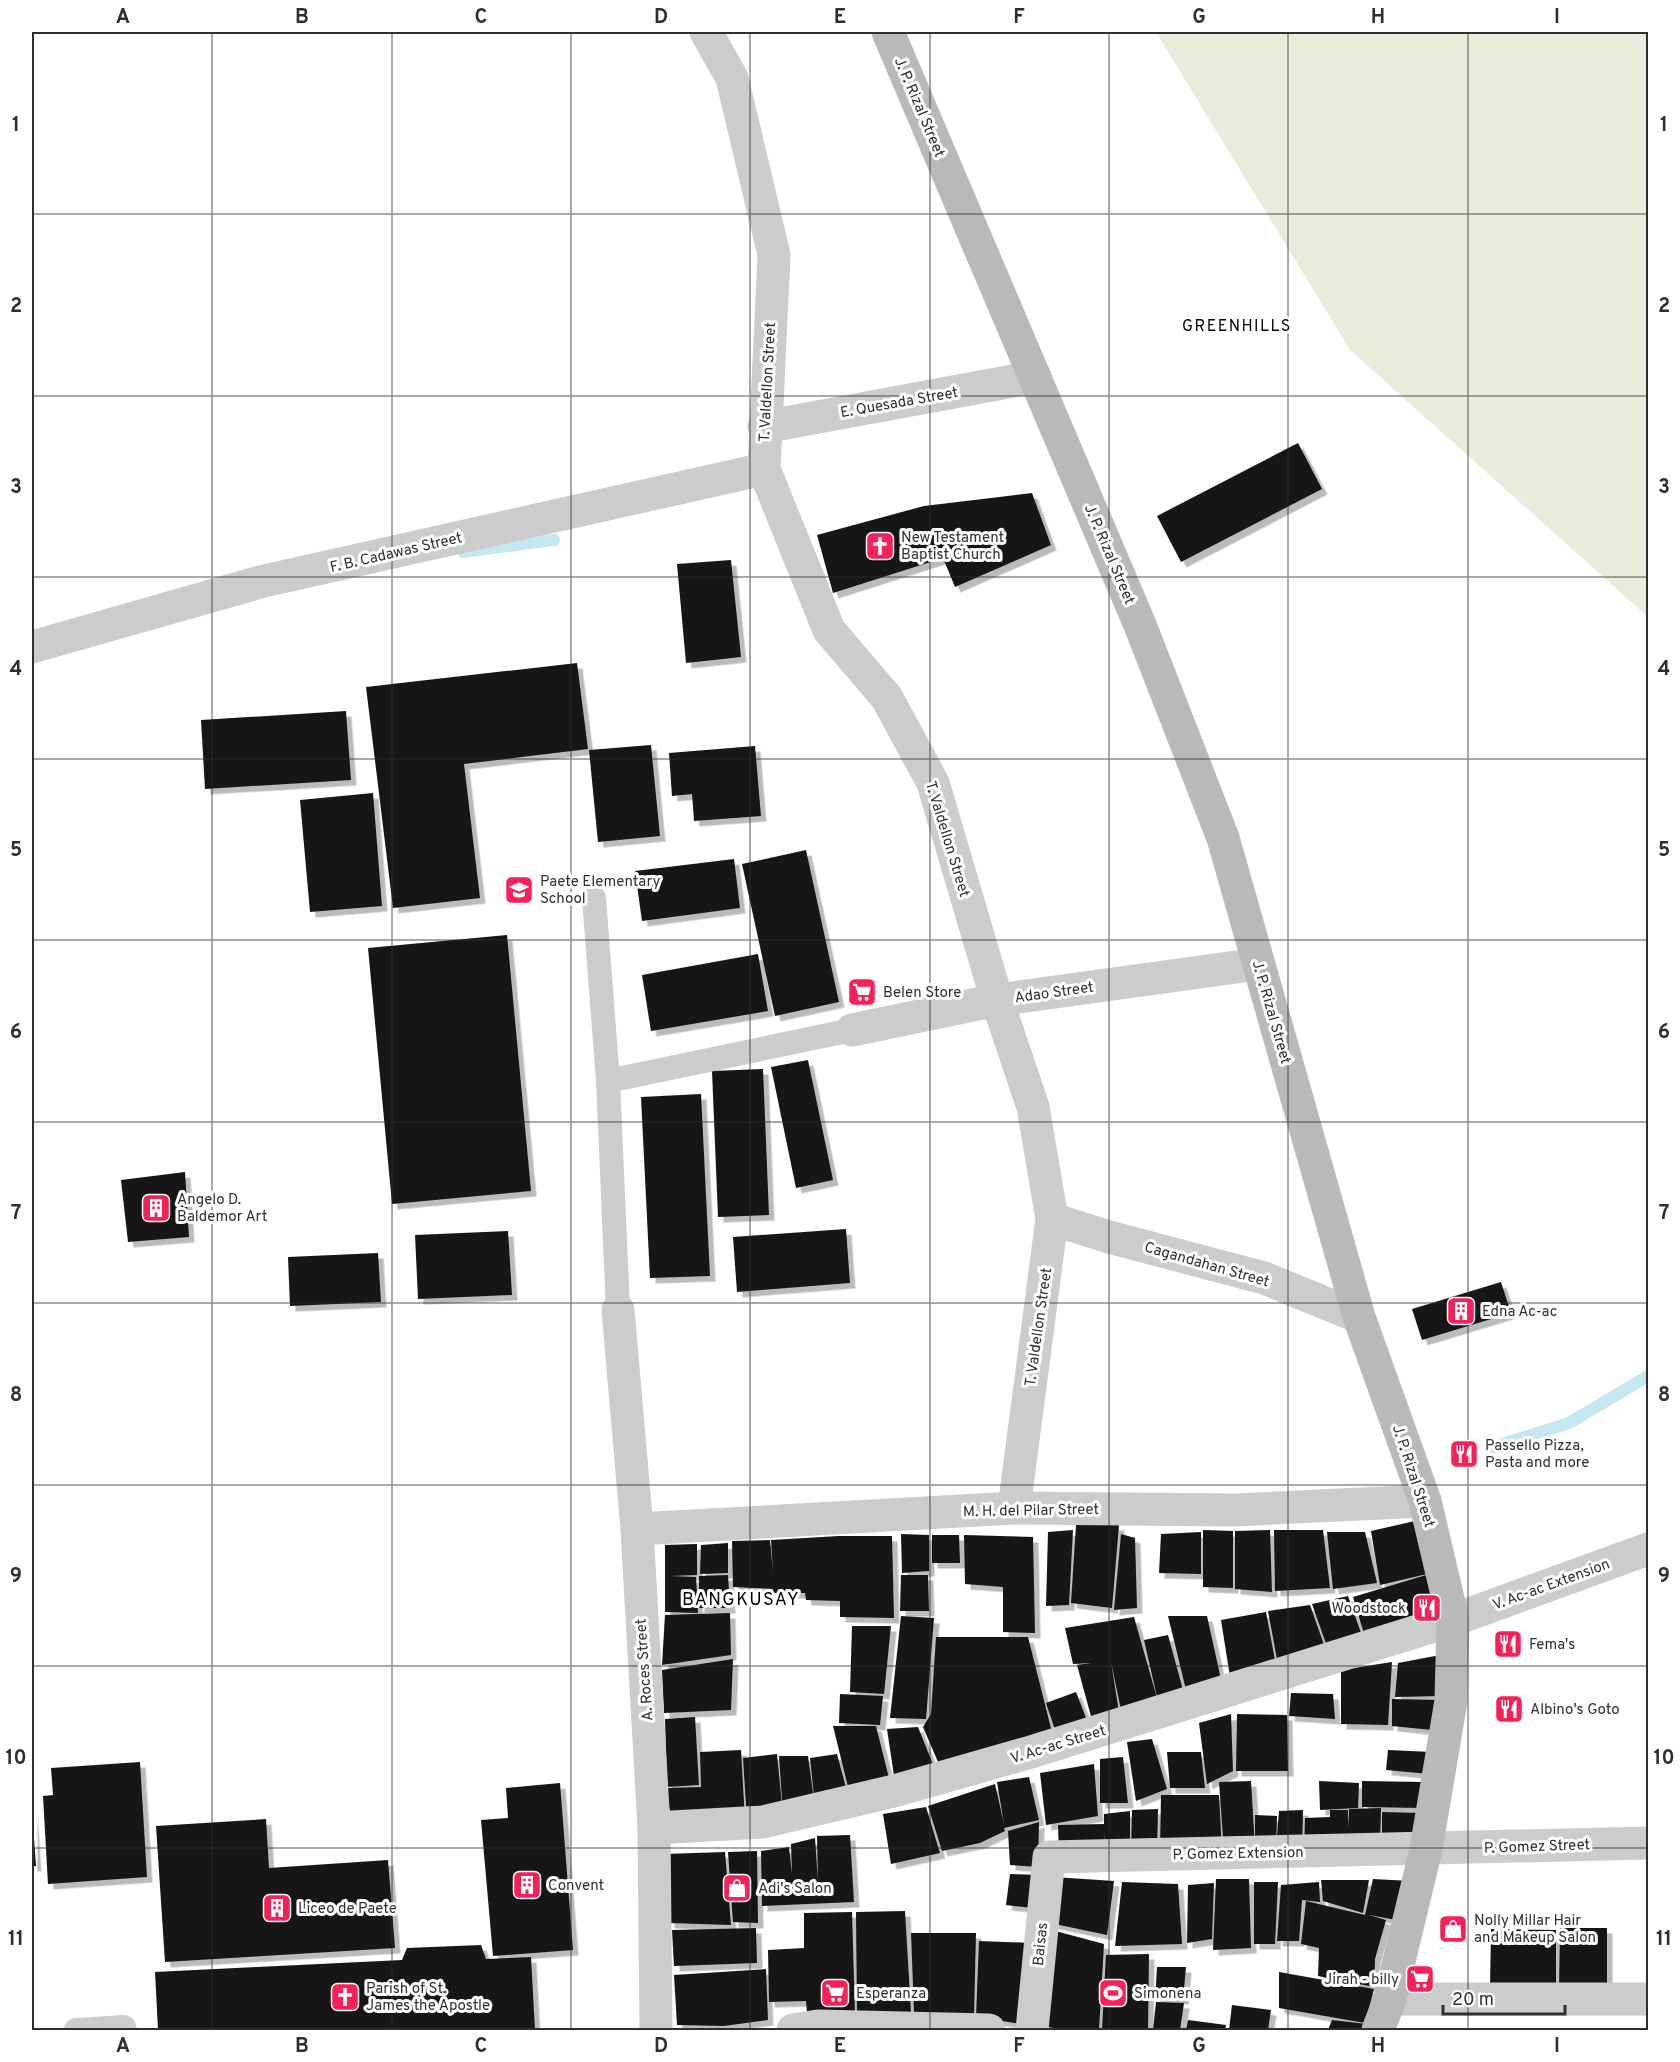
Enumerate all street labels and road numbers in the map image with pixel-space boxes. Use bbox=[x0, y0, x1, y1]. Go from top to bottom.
street label: J. P. Rizal Street bbox=[889, 55, 948, 161]
street label: T. Valdellon Street bbox=[756, 322, 781, 443]
street label: E. Quesada Street bbox=[839, 384, 960, 423]
street label: J. P. Rizal Street bbox=[1079, 502, 1138, 608]
street label: F. B. Cadawas Street bbox=[328, 529, 464, 578]
street label: T. Valdellon Street bbox=[920, 779, 973, 900]
street label: J. P. Rizal Street bbox=[1247, 958, 1294, 1066]
street label: Adao Street bbox=[1013, 979, 1095, 1008]
street label: Cagandahan Street bbox=[1142, 1238, 1271, 1292]
street label: T. Valdellon Street bbox=[1022, 1266, 1057, 1388]
street label: J. P. Rizal Street bbox=[1387, 1423, 1438, 1530]
street label: M. H. del Pilar Street bbox=[963, 1501, 1099, 1522]
street label: V. Ac-ac Extension bbox=[1490, 1555, 1613, 1615]
street label: A. Roces Street bbox=[632, 1618, 659, 1722]
street label: V. Ac-ac Street bbox=[1009, 1722, 1108, 1769]
street label: P. Gomez Street bbox=[1484, 1836, 1590, 1859]
street label: P. Gomez Extension bbox=[1172, 1844, 1304, 1865]
street label: Baisas bbox=[1030, 1922, 1053, 1967]

